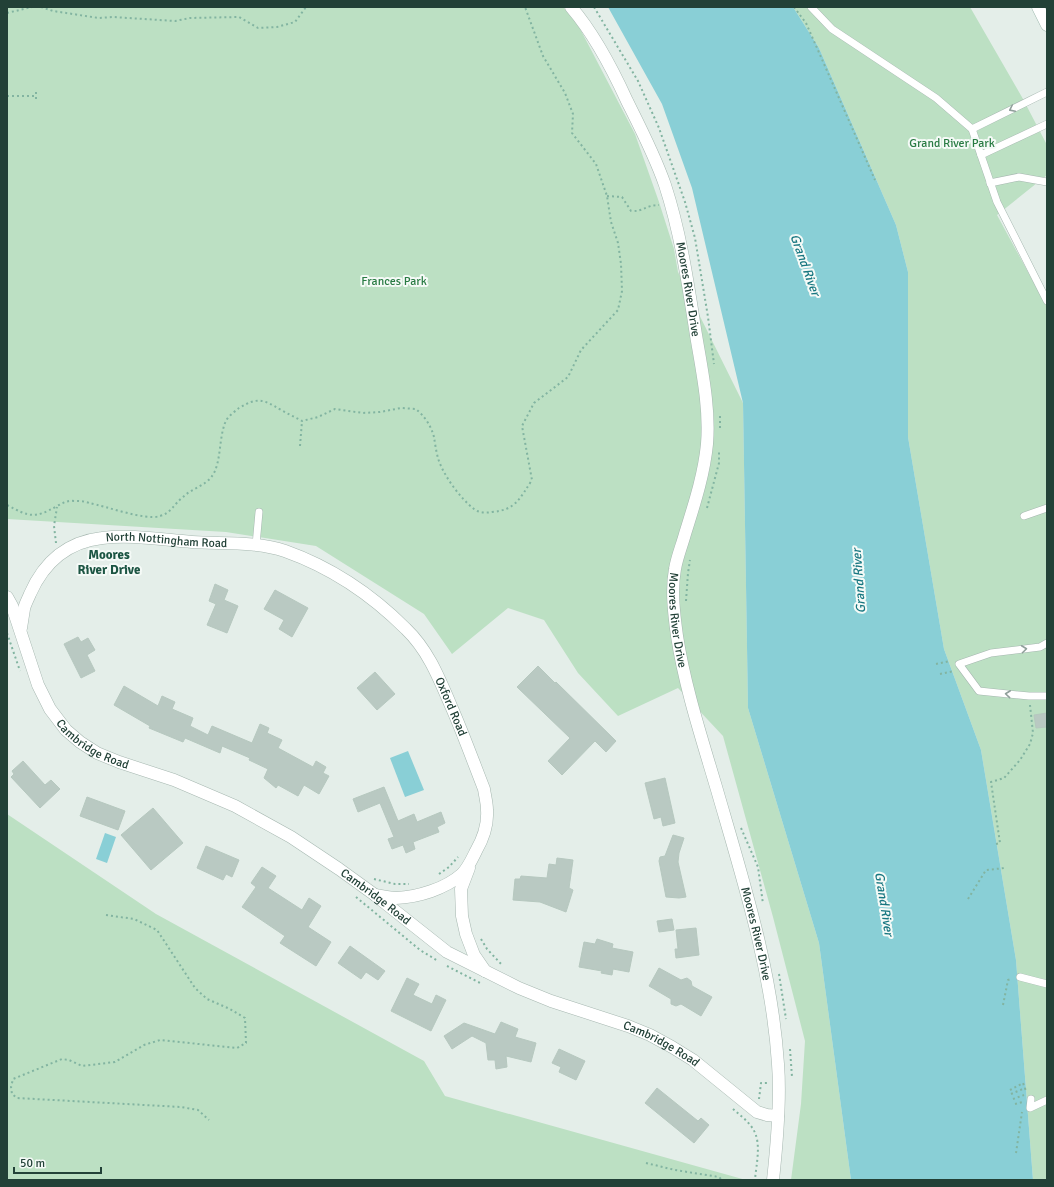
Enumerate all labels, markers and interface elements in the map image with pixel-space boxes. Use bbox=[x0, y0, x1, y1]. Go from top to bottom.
one-way arrow bbox=[1009, 104, 1016, 112]
park label: Grand River Park bbox=[909, 136, 995, 151]
water label: Grand River bbox=[786, 232, 824, 300]
street label: Moores River Drive bbox=[673, 241, 704, 338]
park label: Frances Park bbox=[361, 274, 427, 289]
street label: North Nottingham Road bbox=[105, 529, 227, 551]
water label: Grand River bbox=[849, 546, 869, 614]
district label: Moores River Drive bbox=[78, 547, 141, 578]
street label: Moores River Drive bbox=[666, 572, 690, 669]
one-way arrow bbox=[1021, 645, 1027, 654]
street label: Oxford Road bbox=[432, 675, 470, 738]
one-way arrow bbox=[1005, 689, 1011, 698]
street label: Cambridge Road bbox=[53, 716, 131, 772]
street label: Cambridge Road bbox=[338, 865, 414, 928]
water label: Grand River bbox=[871, 871, 897, 939]
street label: Moores River Drive bbox=[738, 885, 774, 982]
street label: Cambridge Road bbox=[622, 1018, 703, 1070]
scale bar bbox=[14, 1149, 101, 1175]
text: 50 m bbox=[20, 1156, 45, 1171]

